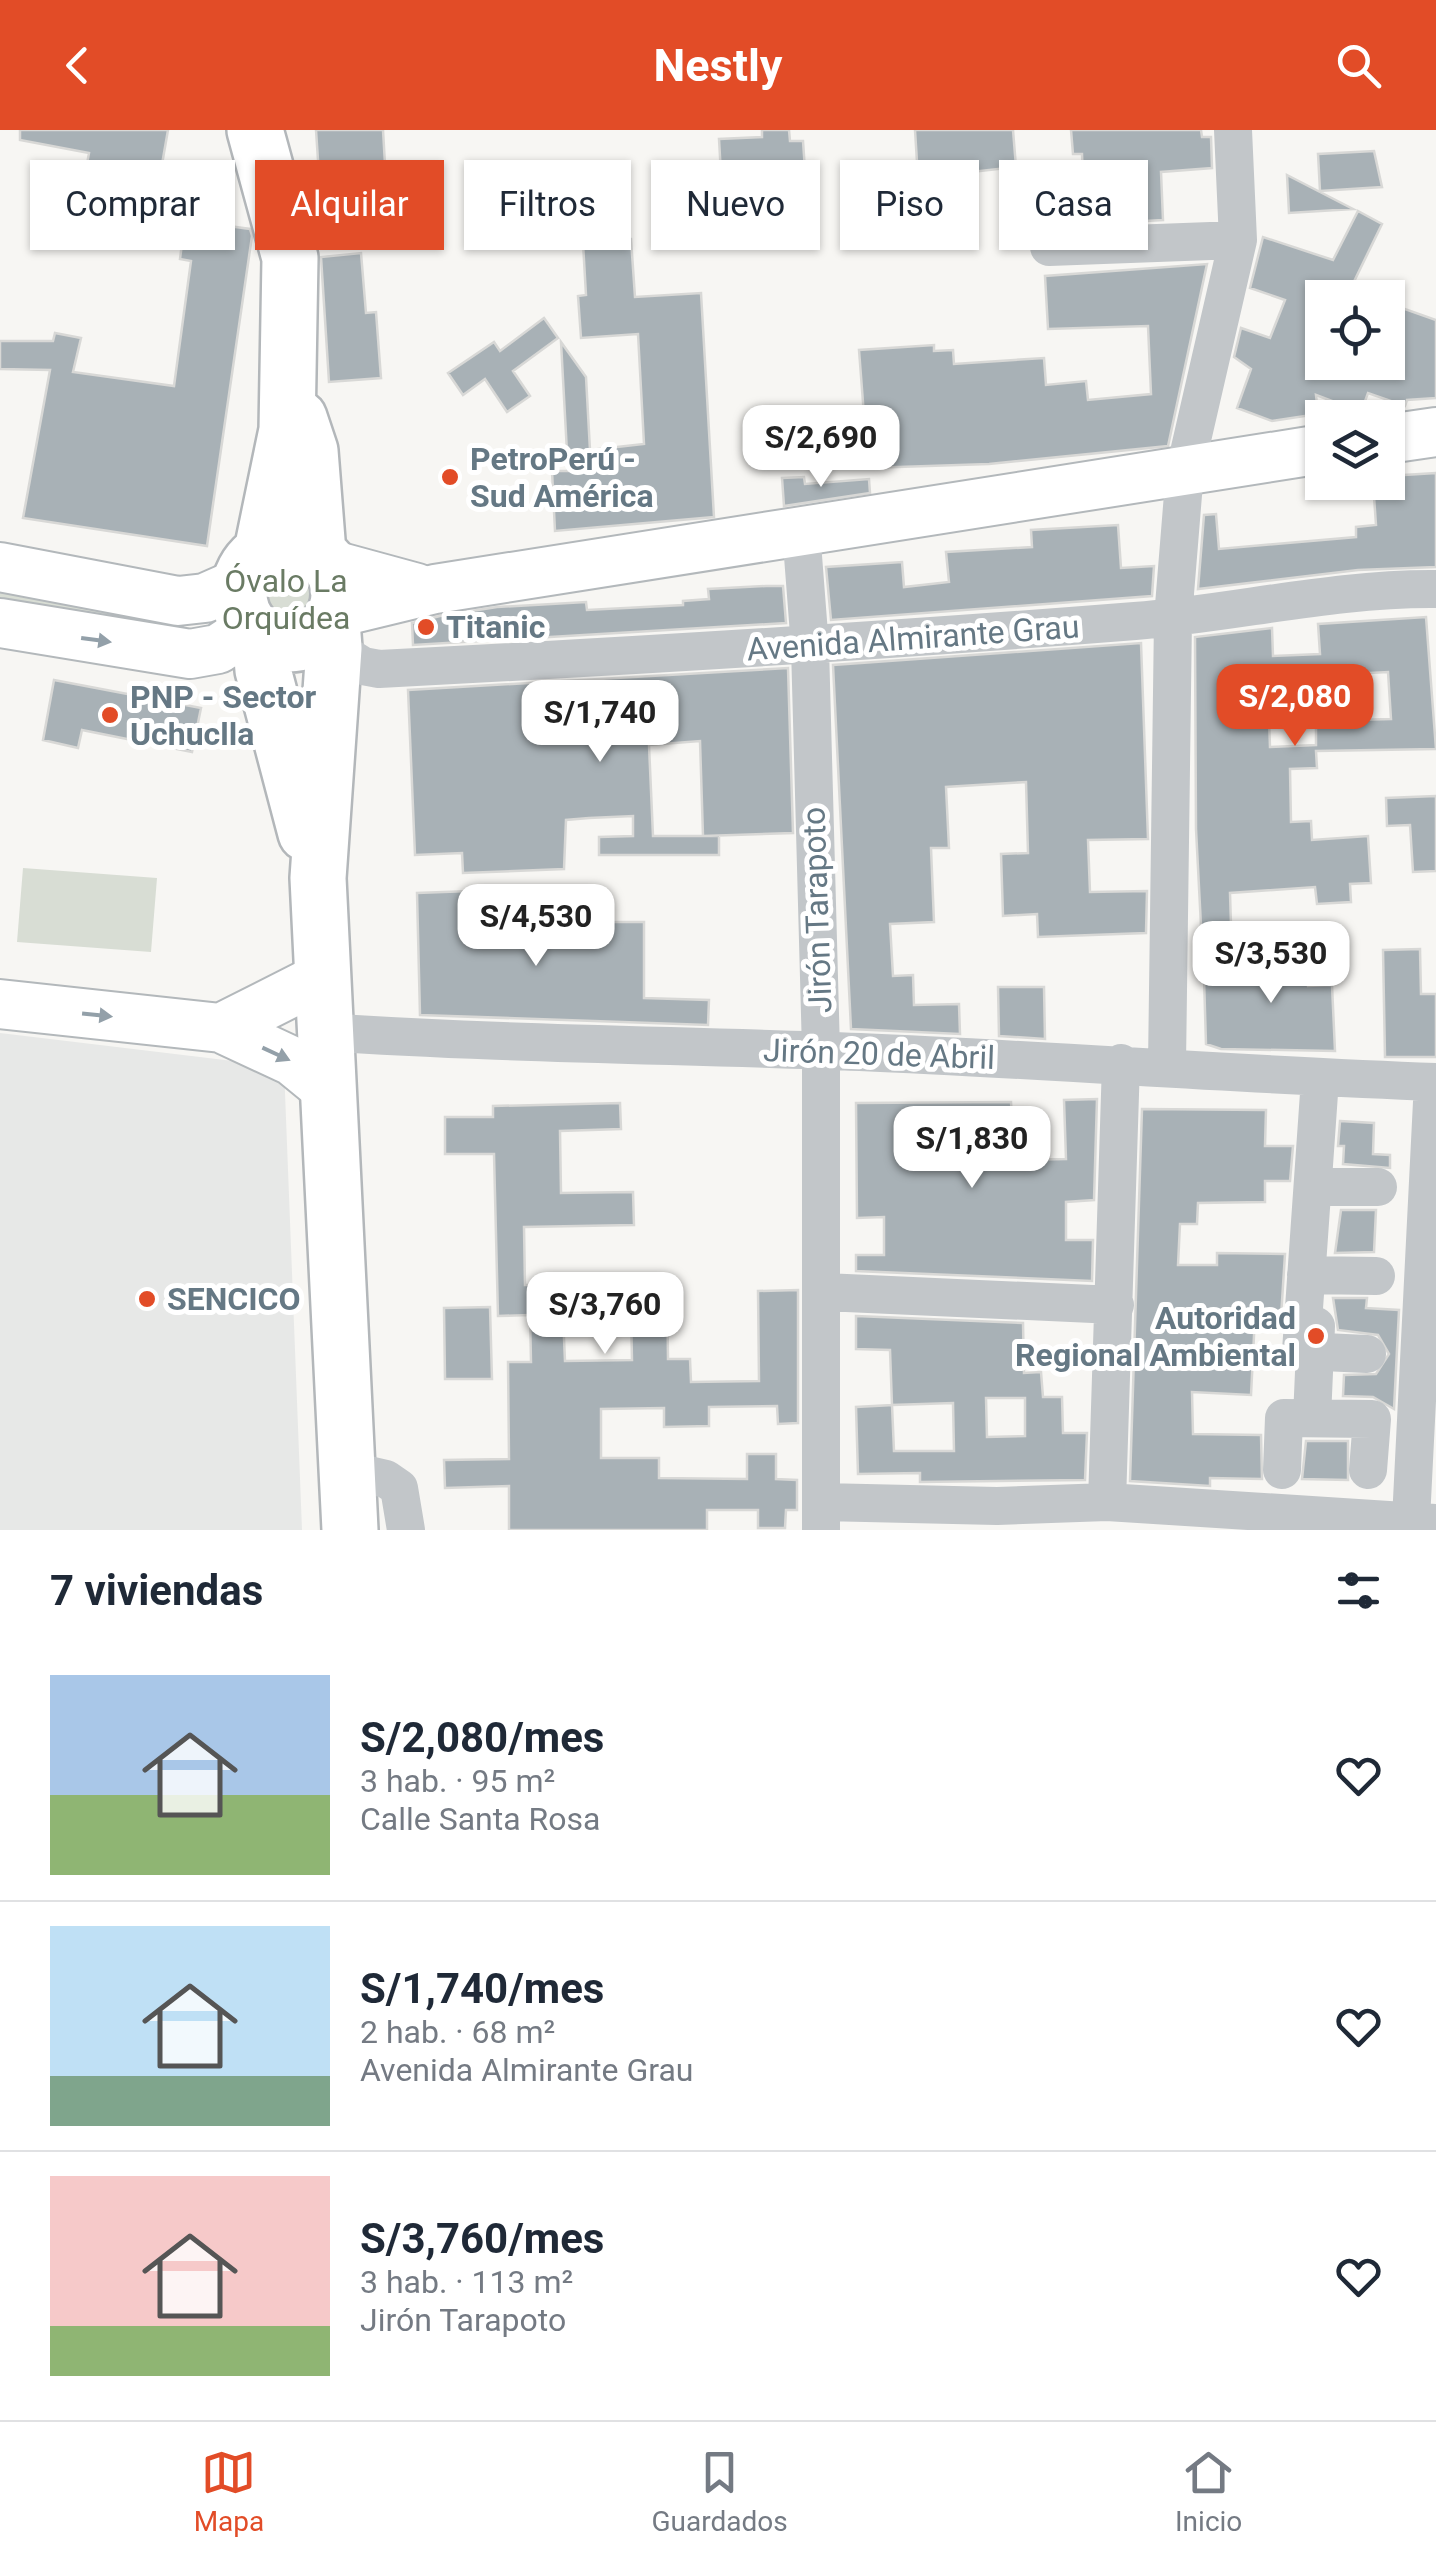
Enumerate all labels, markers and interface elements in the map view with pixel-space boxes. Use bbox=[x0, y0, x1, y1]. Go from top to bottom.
icon: back bbox=[50, 38, 105, 93]
icon: search bbox=[1331, 38, 1386, 93]
text: Nestly bbox=[654, 39, 782, 92]
chip: Comprar bbox=[30, 160, 235, 250]
chip: Alquilar bbox=[255, 160, 444, 250]
chip: Filtros bbox=[464, 160, 631, 250]
chip: Nuevo bbox=[651, 160, 820, 250]
chip: Piso bbox=[840, 160, 979, 250]
chip: Casa bbox=[999, 160, 1148, 250]
map controls bbox=[1305, 280, 1405, 500]
button: locate bbox=[1305, 280, 1405, 380]
button: layers bbox=[1305, 400, 1405, 500]
pin: S/2,690 bbox=[729, 405, 913, 490]
text: S/2,690 bbox=[765, 418, 877, 456]
place label: PetroPerú - Sud América bbox=[470, 440, 654, 515]
marker: PetroPerú - Sud América bbox=[439, 466, 461, 488]
park label: Óvalo La Orquídea bbox=[222, 562, 350, 637]
street label: Avenida Almirante Grau bbox=[745, 607, 1081, 669]
place label: Titanic bbox=[446, 608, 545, 646]
marker: Titanic bbox=[415, 616, 437, 638]
one-way arrow bbox=[80, 633, 112, 649]
pin: S/2,080 bbox=[1203, 664, 1387, 749]
text: S/2,080 bbox=[1239, 677, 1351, 715]
place label: PNP - Sector Uchuclla bbox=[130, 678, 316, 753]
pin: S/1,740 bbox=[508, 680, 692, 765]
text: S/1,740 bbox=[544, 693, 656, 731]
marker: PNP - Sector Uchuclla bbox=[99, 704, 121, 726]
street label: Jirón Tarapoto bbox=[794, 806, 840, 1014]
pin: S/4,530 bbox=[444, 884, 628, 969]
text: S/4,530 bbox=[480, 897, 592, 935]
pin: S/3,530 bbox=[1179, 921, 1363, 1006]
text: S/3,530 bbox=[1215, 934, 1327, 972]
one-way arrow bbox=[82, 1007, 113, 1023]
street label: Jirón 20 de Abril bbox=[762, 1031, 996, 1077]
one-way arrow bbox=[262, 1045, 291, 1062]
pin: S/1,830 bbox=[880, 1106, 1064, 1191]
text: S/1,830 bbox=[916, 1119, 1028, 1157]
pin: S/3,760 bbox=[513, 1272, 697, 1357]
place label: SENCICO bbox=[167, 1280, 301, 1318]
text: S/3,760 bbox=[549, 1285, 661, 1323]
marker: SENCICO bbox=[136, 1288, 158, 1310]
place label: Autoridad Regional Ambiental bbox=[1015, 1299, 1296, 1374]
marker: Autoridad Regional Ambiental bbox=[1305, 1325, 1327, 1347]
icon: filters bbox=[1331, 1563, 1386, 1618]
text: 7 viviendas bbox=[50, 1566, 263, 1615]
text: S/2,080/mes bbox=[360, 1713, 604, 1762]
icon: home bbox=[130, 1715, 250, 1835]
icon: heart bbox=[1331, 1748, 1386, 1803]
text: 3 hab. · 95 m² bbox=[360, 1762, 555, 1800]
text: Calle Santa Rosa bbox=[360, 1800, 600, 1838]
text: S/1,740/mes bbox=[360, 1964, 604, 2013]
icon: home bbox=[130, 1966, 250, 2086]
icon: heart bbox=[1331, 1999, 1386, 2054]
text: 2 hab. · 68 m² bbox=[360, 2013, 555, 2051]
text: Avenida Almirante Grau bbox=[360, 2051, 693, 2089]
text: S/3,760/mes bbox=[360, 2214, 604, 2263]
icon: home bbox=[130, 2216, 250, 2336]
icon: heart bbox=[1331, 2249, 1386, 2304]
text: 3 hab. · 113 m² bbox=[360, 2263, 573, 2301]
text: Jirón Tarapoto bbox=[360, 2301, 566, 2339]
tab: Mapa bbox=[194, 2445, 264, 2538]
tab: Guardados bbox=[652, 2445, 788, 2538]
tab: Inicio bbox=[1175, 2445, 1242, 2538]

